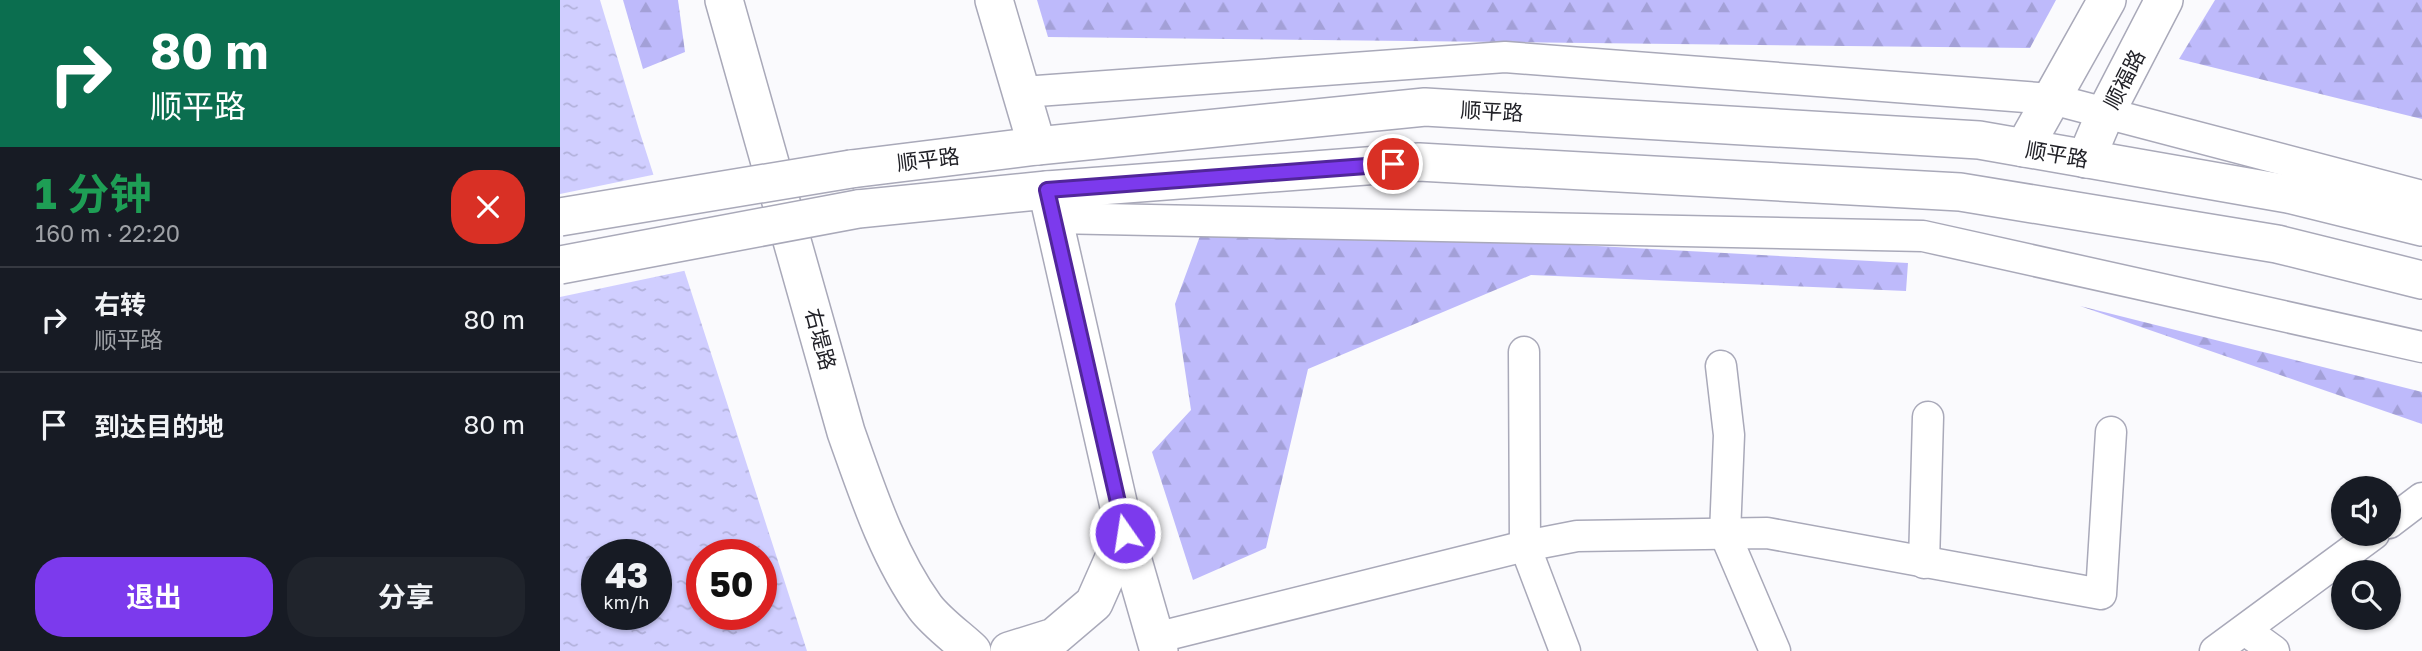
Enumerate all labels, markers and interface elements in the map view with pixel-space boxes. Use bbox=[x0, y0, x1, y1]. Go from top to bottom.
text: 80 m bbox=[150, 21, 268, 80]
icon: right bbox=[35, 28, 126, 119]
street label: 顺福路 bbox=[2098, 45, 2150, 113]
text: 顺平路 bbox=[150, 87, 246, 125]
street label: 顺平路 bbox=[1460, 96, 1524, 126]
pin bbox=[1363, 134, 1423, 194]
street label: 顺平路 bbox=[2024, 136, 2090, 172]
street label: 顺平路 bbox=[895, 142, 961, 176]
icon: arrive bbox=[1374, 145, 1412, 183]
text: 1 分钟 bbox=[35, 168, 151, 218]
button: close bbox=[451, 170, 525, 244]
text: 160 m · 22:20 bbox=[35, 219, 180, 247]
text: 右转 bbox=[94, 289, 146, 320]
icon: right bbox=[35, 301, 73, 339]
text: 80 m bbox=[464, 304, 525, 335]
street label: 右堤路 bbox=[800, 305, 842, 373]
text: 顺平路 bbox=[94, 325, 163, 353]
icon: arrive bbox=[35, 406, 73, 444]
text: 80 m bbox=[464, 409, 525, 440]
text: 到达目的地 bbox=[94, 411, 224, 442]
map controls bbox=[2331, 476, 2401, 630]
button: sound bbox=[2331, 476, 2401, 546]
position arrow bbox=[1088, 496, 1162, 570]
speed limit sign: 50 bbox=[686, 539, 777, 630]
text: 43 bbox=[605, 554, 648, 596]
button: 退出 bbox=[35, 557, 273, 637]
button: 分享 bbox=[287, 557, 525, 637]
button: search bbox=[2331, 560, 2401, 630]
text: km/h bbox=[604, 591, 649, 613]

